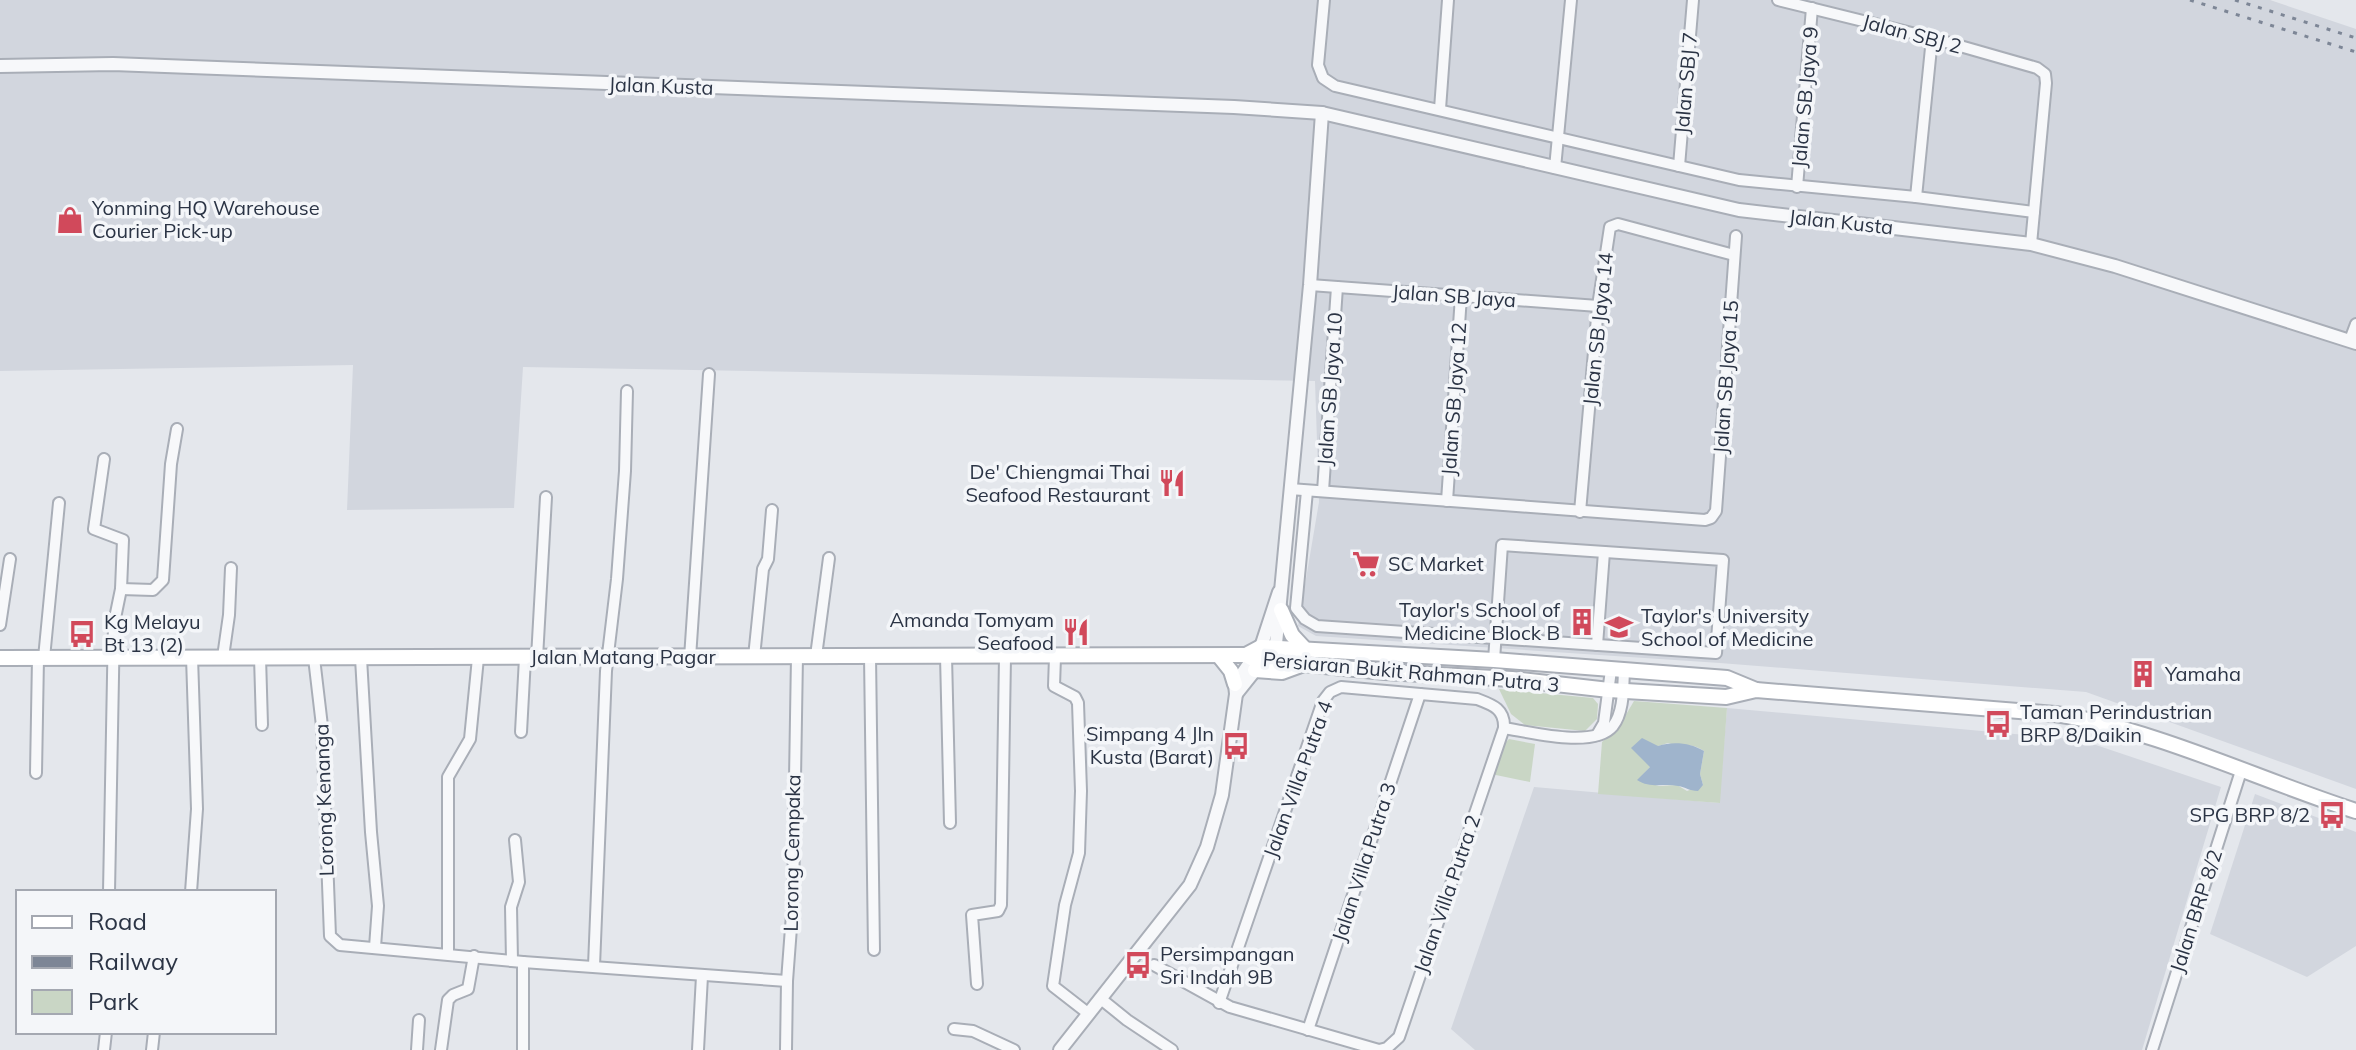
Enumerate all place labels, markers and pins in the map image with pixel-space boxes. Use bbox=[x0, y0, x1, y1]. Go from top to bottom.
place label: Yonming HQ Warehouse Courier Pick-up bbox=[91, 195, 320, 243]
shop icon: Yonming HQ Warehouse Courier Pick-up bbox=[55, 205, 85, 235]
place label: De' Chiengmai Thai Seafood Restaurant bbox=[965, 459, 1150, 507]
restaurant icon: De' Chiengmai Thai Seafood Restaurant bbox=[1157, 468, 1187, 498]
supermarket icon: SC Market bbox=[1351, 549, 1381, 579]
place label: SC Market bbox=[1388, 551, 1484, 576]
place label: Taylor's School of Medicine Block B bbox=[1399, 597, 1560, 645]
place label: Taylor's University School of Medicine bbox=[1641, 603, 1813, 651]
place label: Amanda Tomyam Seafood bbox=[889, 607, 1054, 655]
building icon: Taylor's School of Medicine Block B bbox=[1567, 607, 1597, 637]
place label: Kg Melayu Bt 13 (2) bbox=[104, 609, 201, 657]
school or university icon: Taylor's University School of Medicine bbox=[1604, 612, 1634, 642]
restaurant icon: Amanda Tomyam Seafood bbox=[1061, 617, 1091, 647]
bus stop icon: Kg Melayu Bt 13 (2) bbox=[67, 619, 97, 649]
building icon: Yamaha bbox=[2128, 659, 2158, 689]
place label: Yamaha bbox=[2164, 661, 2241, 686]
place label: Taman Perindustrian BRP 8/Daikin bbox=[2020, 699, 2212, 747]
bus stop icon: Taman Perindustrian BRP 8/Daikin bbox=[1983, 709, 2013, 739]
place label: Simpang 4 Jln Kusta (Barat) bbox=[1086, 721, 1214, 769]
bus stop icon: Simpang 4 Jln Kusta (Barat) bbox=[1221, 731, 1251, 761]
bus stop icon: SPG BRP 8/2 bbox=[2317, 800, 2347, 830]
place label: SPG BRP 8/2 bbox=[2189, 802, 2310, 827]
place label: Persimpangan Sri Indah 9B bbox=[1160, 941, 1294, 989]
bus stop icon: Persimpangan Sri Indah 9B bbox=[1123, 950, 1153, 980]

